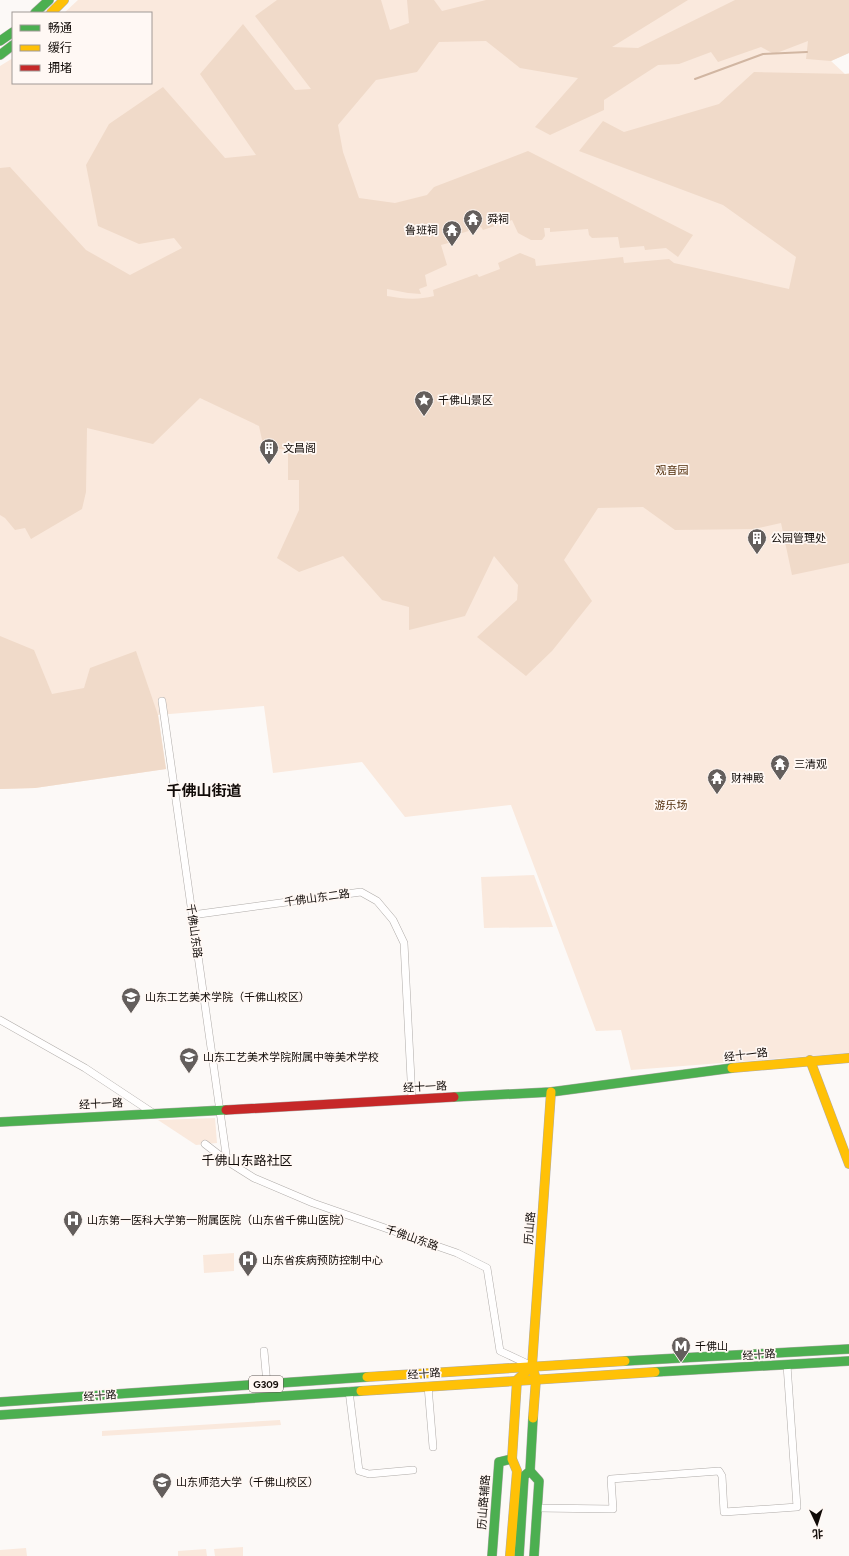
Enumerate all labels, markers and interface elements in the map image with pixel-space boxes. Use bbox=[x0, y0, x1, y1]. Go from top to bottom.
legend bbox=[12, 12, 152, 84]
text: 畅通 bbox=[48, 21, 72, 35]
text: 缓行 bbox=[48, 41, 72, 55]
text: 拥堵 bbox=[48, 61, 72, 75]
temple icon: 舜祠 bbox=[462, 208, 484, 236]
place label: 舜祠 bbox=[487, 213, 509, 226]
temple icon: 鲁班祠 bbox=[441, 219, 463, 247]
place label: 鲁班祠 bbox=[405, 224, 438, 237]
place icon: 千佛山景区 bbox=[413, 389, 435, 417]
place label: 千佛山景区 bbox=[438, 394, 493, 407]
building icon: 文昌阁 bbox=[258, 437, 280, 465]
place label: 文昌阁 bbox=[283, 442, 316, 455]
park label: 观音园 bbox=[656, 464, 689, 477]
building icon: 公园管理处 bbox=[746, 527, 768, 555]
place label: 公园管理处 bbox=[771, 532, 826, 545]
temple icon: 三清观 bbox=[769, 753, 791, 781]
place label: 三清观 bbox=[794, 758, 827, 771]
temple icon: 财神殿 bbox=[706, 767, 728, 795]
place label: 财神殿 bbox=[731, 772, 764, 785]
district label: 千佛山街道 bbox=[166, 782, 242, 800]
park label: 游乐场 bbox=[655, 799, 688, 812]
street label: 千佛山东二路 bbox=[283, 887, 351, 909]
street label: 千佛山东路 bbox=[184, 903, 204, 959]
school or university icon: 山东工艺美术学院（千佛山校区） bbox=[120, 986, 142, 1014]
place label: 山东工艺美术学院（千佛山校区） bbox=[145, 991, 310, 1004]
school or university icon: 山东工艺美术学院附属中等美术学校 bbox=[178, 1046, 200, 1074]
street label: 经十一路 bbox=[723, 1046, 769, 1064]
place label: 山东工艺美术学院附属中等美术学校 bbox=[203, 1051, 379, 1064]
street label: 经十一路 bbox=[403, 1079, 447, 1095]
street label: 经十一路 bbox=[79, 1096, 123, 1112]
district label: 千佛山东路社区 bbox=[201, 1153, 293, 1168]
hospital icon: 山东第一医科大学第一附属医院（山东省千佛山医院） bbox=[62, 1209, 84, 1237]
street label: 历山路 bbox=[522, 1211, 538, 1245]
place label: 山东第一医科大学第一附属医院（山东省千佛山医院） bbox=[87, 1214, 351, 1227]
street label: 千佛山东路 bbox=[384, 1223, 440, 1253]
hospital icon: 山东省疾病预防控制中心 bbox=[237, 1249, 259, 1277]
place label: 山东省疾病预防控制中心 bbox=[262, 1254, 383, 1267]
metro station icon: 千佛山 bbox=[670, 1335, 692, 1363]
place label: 千佛山 bbox=[695, 1340, 728, 1353]
street label: 经十路 bbox=[742, 1347, 776, 1363]
street label: 经十路 bbox=[407, 1366, 441, 1382]
road number: G309 bbox=[249, 1376, 283, 1392]
street label: 经十路 bbox=[83, 1388, 117, 1404]
school or university icon: 山东师范大学（千佛山校区） bbox=[151, 1471, 173, 1499]
street label: 历山路辅路 bbox=[476, 1474, 492, 1530]
place label: 山东师范大学（千佛山校区） bbox=[176, 1476, 319, 1489]
north arrow bbox=[797, 1504, 837, 1544]
text: 北 bbox=[812, 1527, 824, 1540]

